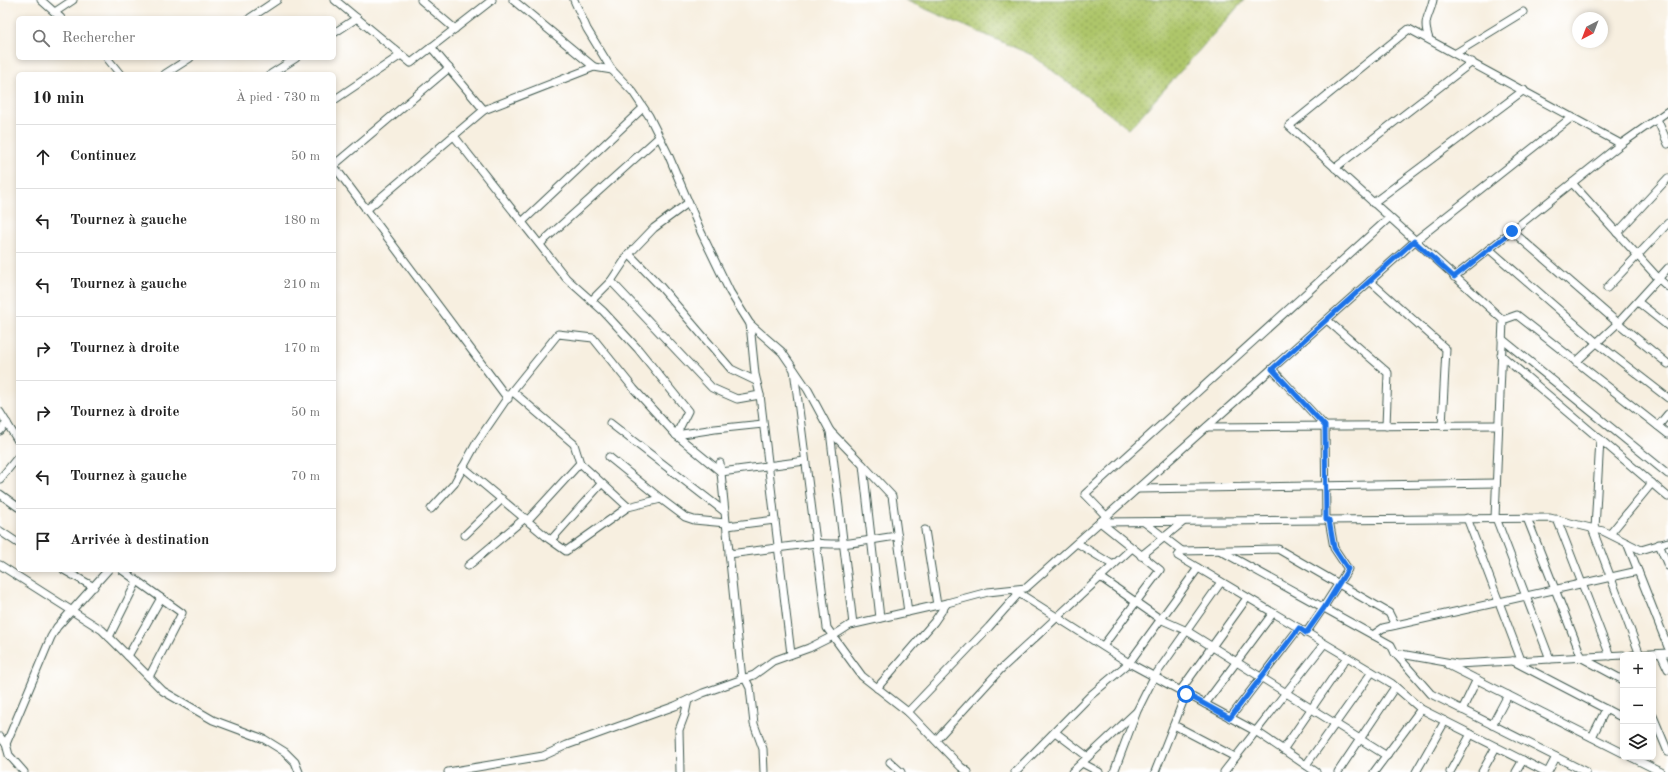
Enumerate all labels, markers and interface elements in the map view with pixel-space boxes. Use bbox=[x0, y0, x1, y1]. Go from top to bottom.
north arrow bbox=[1572, 12, 1608, 48]
search box bbox=[16, 16, 336, 60]
icon: search bbox=[30, 27, 52, 49]
text: Rechercher bbox=[62, 31, 135, 46]
text: 10 min bbox=[32, 90, 85, 107]
text: À pied · 730 m bbox=[236, 91, 320, 104]
icon: ahead bbox=[32, 146, 54, 168]
text: Continuez bbox=[70, 149, 136, 164]
text: 50 m bbox=[291, 150, 320, 163]
icon: left bbox=[32, 210, 54, 232]
text: Tournez à gauche bbox=[70, 213, 187, 228]
text: 180 m bbox=[283, 214, 320, 227]
route end bbox=[1503, 222, 1521, 240]
icon: left bbox=[32, 274, 54, 296]
text: Tournez à gauche bbox=[70, 277, 187, 292]
text: 210 m bbox=[283, 278, 320, 291]
icon: right bbox=[32, 338, 54, 360]
text: Tournez à droite bbox=[70, 341, 180, 356]
text: 170 m bbox=[283, 342, 320, 355]
icon: right bbox=[32, 402, 54, 424]
text: Tournez à droite bbox=[70, 405, 180, 420]
text: 50 m bbox=[291, 406, 320, 419]
icon: left bbox=[32, 466, 54, 488]
text: Tournez à gauche bbox=[70, 469, 187, 484]
text: 70 m bbox=[291, 470, 320, 483]
icon: arrive bbox=[32, 530, 54, 552]
text: Arrivée à destination bbox=[70, 533, 209, 548]
map controls bbox=[1620, 652, 1656, 760]
button: + bbox=[1620, 652, 1656, 688]
route start bbox=[1177, 685, 1195, 703]
button: − bbox=[1620, 688, 1656, 724]
button: layers bbox=[1620, 724, 1656, 760]

